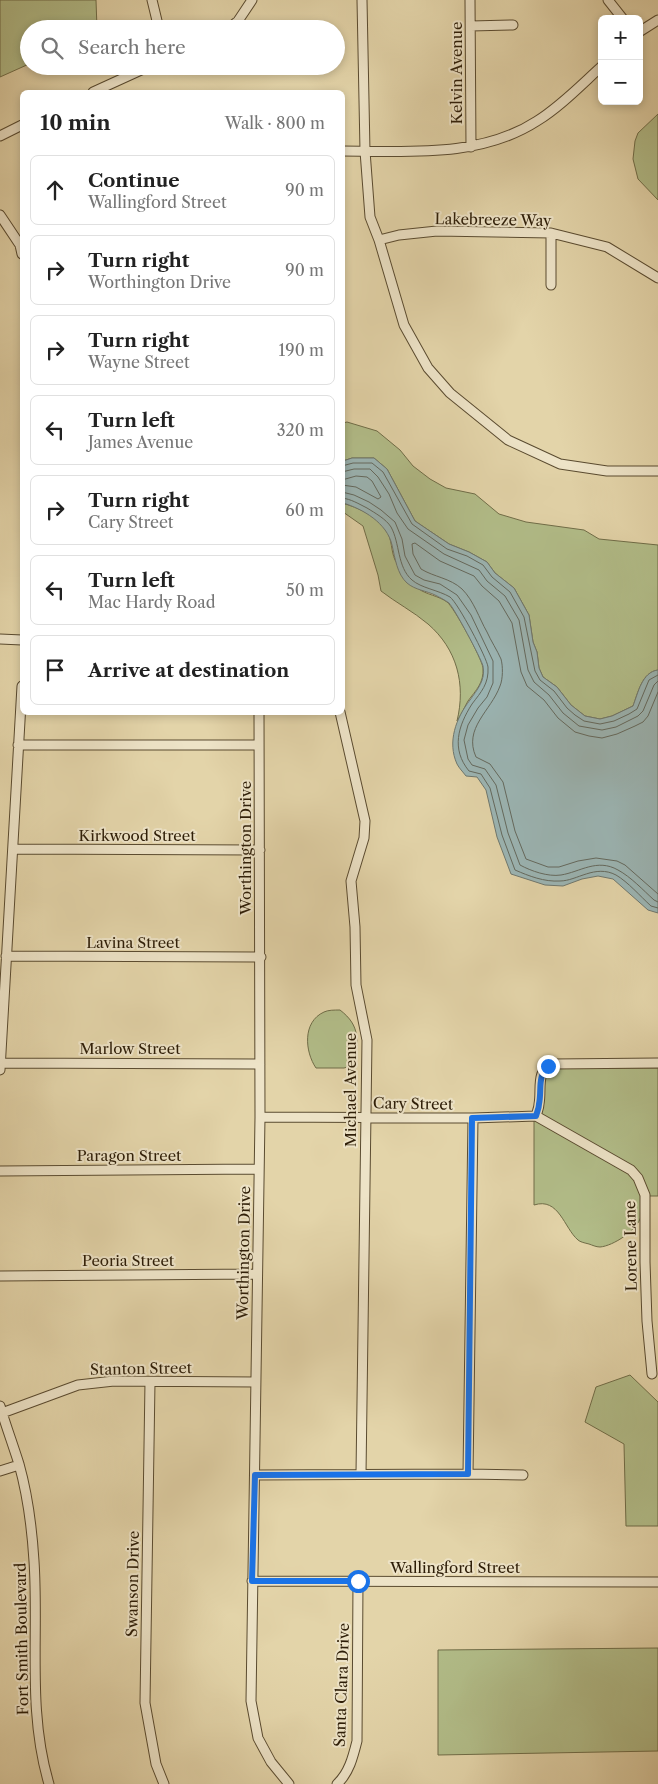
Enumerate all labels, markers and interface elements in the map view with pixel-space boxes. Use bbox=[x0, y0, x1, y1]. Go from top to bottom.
map controls bbox=[598, 15, 643, 105]
button: + bbox=[598, 15, 643, 60]
search box bbox=[20, 20, 345, 75]
street label: Kelvin Avenue bbox=[447, 22, 466, 124]
icon: search bbox=[38, 34, 66, 62]
text: Search here bbox=[78, 36, 186, 59]
button: − bbox=[598, 60, 643, 105]
text: 10 min bbox=[40, 110, 111, 135]
text: Walk · 800 m bbox=[225, 113, 325, 133]
text: Continue bbox=[88, 169, 180, 192]
icon: ahead bbox=[41, 176, 69, 204]
text: 90 m bbox=[285, 180, 324, 200]
text: Wallingford Street bbox=[88, 192, 227, 212]
street label: Lakebreeze Way bbox=[434, 209, 552, 230]
text: Turn right bbox=[88, 249, 189, 272]
icon: right bbox=[41, 256, 69, 284]
text: 90 m bbox=[285, 260, 324, 280]
text: Worthington Drive bbox=[88, 272, 231, 292]
text: Turn right bbox=[88, 329, 189, 352]
icon: right bbox=[41, 336, 69, 364]
text: 190 m bbox=[279, 340, 324, 360]
text: Wayne Street bbox=[88, 352, 190, 372]
text: Turn left bbox=[88, 409, 175, 432]
icon: left bbox=[41, 416, 69, 444]
text: 320 m bbox=[277, 420, 324, 440]
text: James Avenue bbox=[88, 432, 193, 452]
text: Turn right bbox=[88, 489, 189, 512]
icon: right bbox=[41, 496, 69, 524]
text: 60 m bbox=[285, 500, 324, 520]
text: Cary Street bbox=[88, 512, 174, 532]
text: Turn left bbox=[88, 569, 175, 592]
icon: left bbox=[41, 576, 69, 604]
text: 50 m bbox=[286, 580, 324, 600]
text: Mac Hardy Road bbox=[88, 592, 216, 612]
icon: arrive bbox=[41, 656, 69, 684]
text: Arrive at destination bbox=[88, 659, 289, 682]
street label: Worthington Drive bbox=[236, 781, 255, 916]
street label: Kirkwood Street bbox=[79, 826, 196, 845]
street label: Lavina Street bbox=[86, 933, 181, 952]
street label: Michael Avenue bbox=[341, 1033, 360, 1147]
street label: Marlow Street bbox=[80, 1039, 181, 1058]
route end bbox=[537, 1055, 560, 1078]
street label: Cary Street bbox=[373, 1093, 454, 1114]
street label: Paragon Street bbox=[77, 1146, 182, 1165]
street label: Worthington Drive bbox=[233, 1186, 254, 1321]
street label: Lorene Lane bbox=[620, 1200, 641, 1292]
street label: Peoria Street bbox=[82, 1251, 175, 1270]
street label: Stanton Street bbox=[90, 1358, 193, 1379]
street label: Swanson Drive bbox=[122, 1531, 143, 1637]
street label: Wallingford Street bbox=[389, 1558, 521, 1577]
street label: Fort Smith Boulevard bbox=[11, 1563, 32, 1715]
route start bbox=[347, 1570, 370, 1593]
street label: Santa Clara Drive bbox=[330, 1623, 353, 1747]

